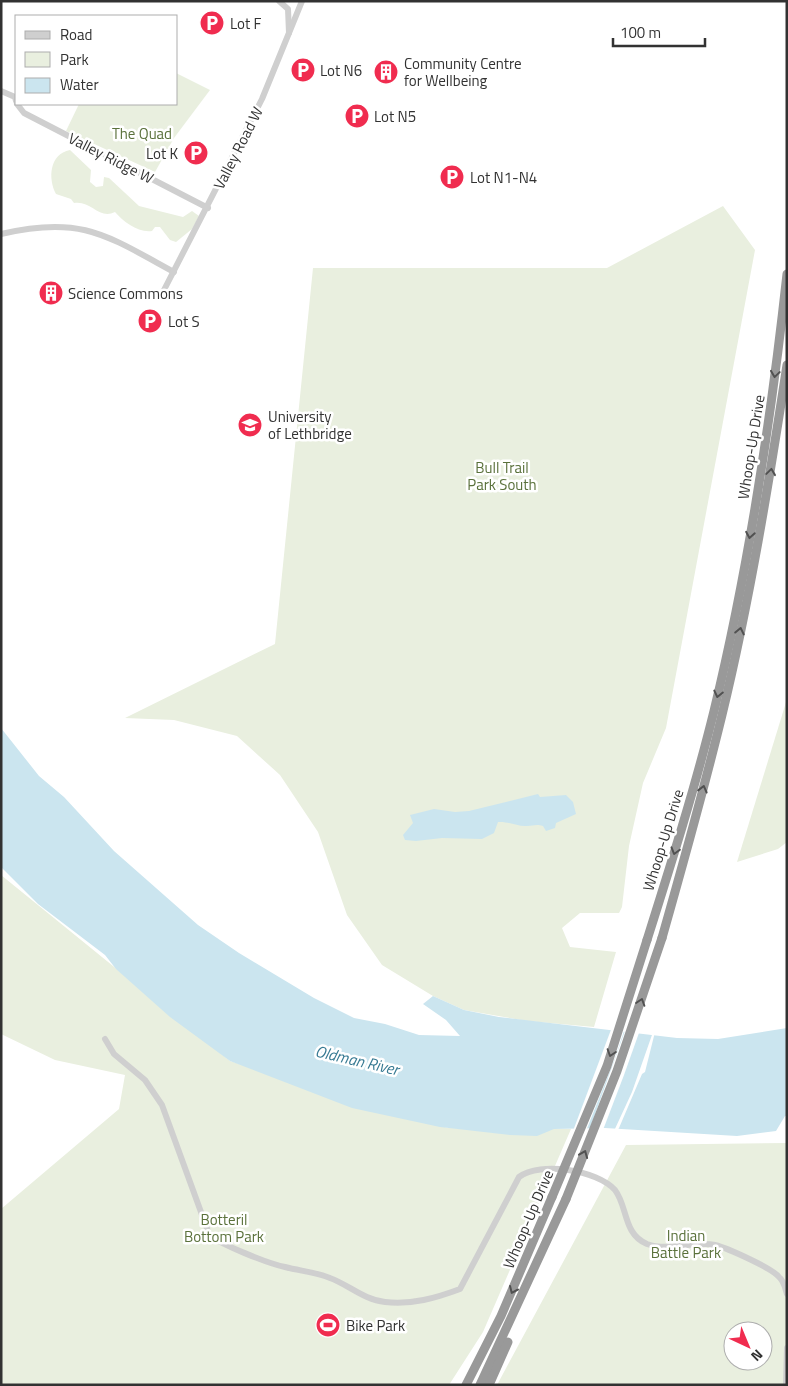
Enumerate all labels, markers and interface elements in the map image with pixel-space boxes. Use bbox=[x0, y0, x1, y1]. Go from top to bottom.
parking icon: Lot F bbox=[199, 10, 225, 36]
place label: Lot F bbox=[230, 12, 262, 35]
legend bbox=[15, 15, 178, 105]
scale bar bbox=[613, 15, 706, 47]
text: 100 m bbox=[620, 21, 661, 44]
text: Road bbox=[60, 23, 92, 46]
text: Park bbox=[60, 48, 89, 71]
place label: Community Centre for Wellbeing bbox=[404, 52, 522, 92]
parking icon: Lot N6 bbox=[290, 57, 316, 83]
place label: Lot N6 bbox=[320, 59, 362, 82]
building icon: Community Centre for Wellbeing bbox=[373, 59, 399, 85]
text: Water bbox=[60, 73, 99, 96]
street label: Valley Road W bbox=[207, 103, 269, 193]
parking icon: Lot N5 bbox=[344, 103, 370, 129]
place label: Lot N5 bbox=[374, 105, 416, 128]
park label: The Quad bbox=[112, 122, 172, 145]
street label: Valley Ridge W bbox=[64, 127, 158, 189]
parking icon: Lot K bbox=[183, 140, 209, 166]
place label: Lot K bbox=[146, 142, 178, 165]
parking icon: Lot N1-N4 bbox=[439, 164, 465, 190]
place label: Lot N1-N4 bbox=[470, 166, 537, 189]
building icon: Science Commons bbox=[38, 280, 64, 306]
place label: Science Commons bbox=[68, 282, 183, 305]
parking icon: Lot S bbox=[137, 308, 163, 334]
place label: Lot S bbox=[168, 310, 200, 333]
one-way arrow bbox=[771, 370, 781, 379]
street label: Whoop-Up Drive bbox=[731, 393, 771, 501]
place label: University of Lethbridge bbox=[268, 405, 352, 445]
school or university icon: University of Lethbridge bbox=[237, 412, 263, 438]
park label: Bull Trail Park South bbox=[467, 456, 537, 496]
one-way arrow bbox=[765, 467, 776, 475]
one-way arrow bbox=[746, 530, 756, 539]
one-way arrow bbox=[734, 627, 745, 636]
one-way arrow bbox=[713, 690, 724, 698]
one-way arrow bbox=[697, 785, 708, 794]
street label: Whoop-Up Drive bbox=[637, 786, 689, 894]
one-way arrow bbox=[671, 846, 681, 854]
one-way arrow bbox=[635, 998, 645, 1007]
water label: Oldman River bbox=[313, 1039, 403, 1082]
one-way arrow bbox=[607, 1048, 617, 1056]
one-way arrow bbox=[578, 1150, 588, 1159]
street label: Whoop-Up Drive bbox=[497, 1166, 559, 1272]
park label: Botteril Bottom Park bbox=[184, 1208, 264, 1248]
park label: Indian Battle Park bbox=[651, 1224, 721, 1264]
one-way arrow bbox=[508, 1285, 519, 1294]
sports icon: Bike Park bbox=[315, 1312, 341, 1338]
place label: Bike Park bbox=[346, 1314, 405, 1337]
north arrow bbox=[723, 1321, 773, 1371]
text: N bbox=[747, 1345, 768, 1367]

